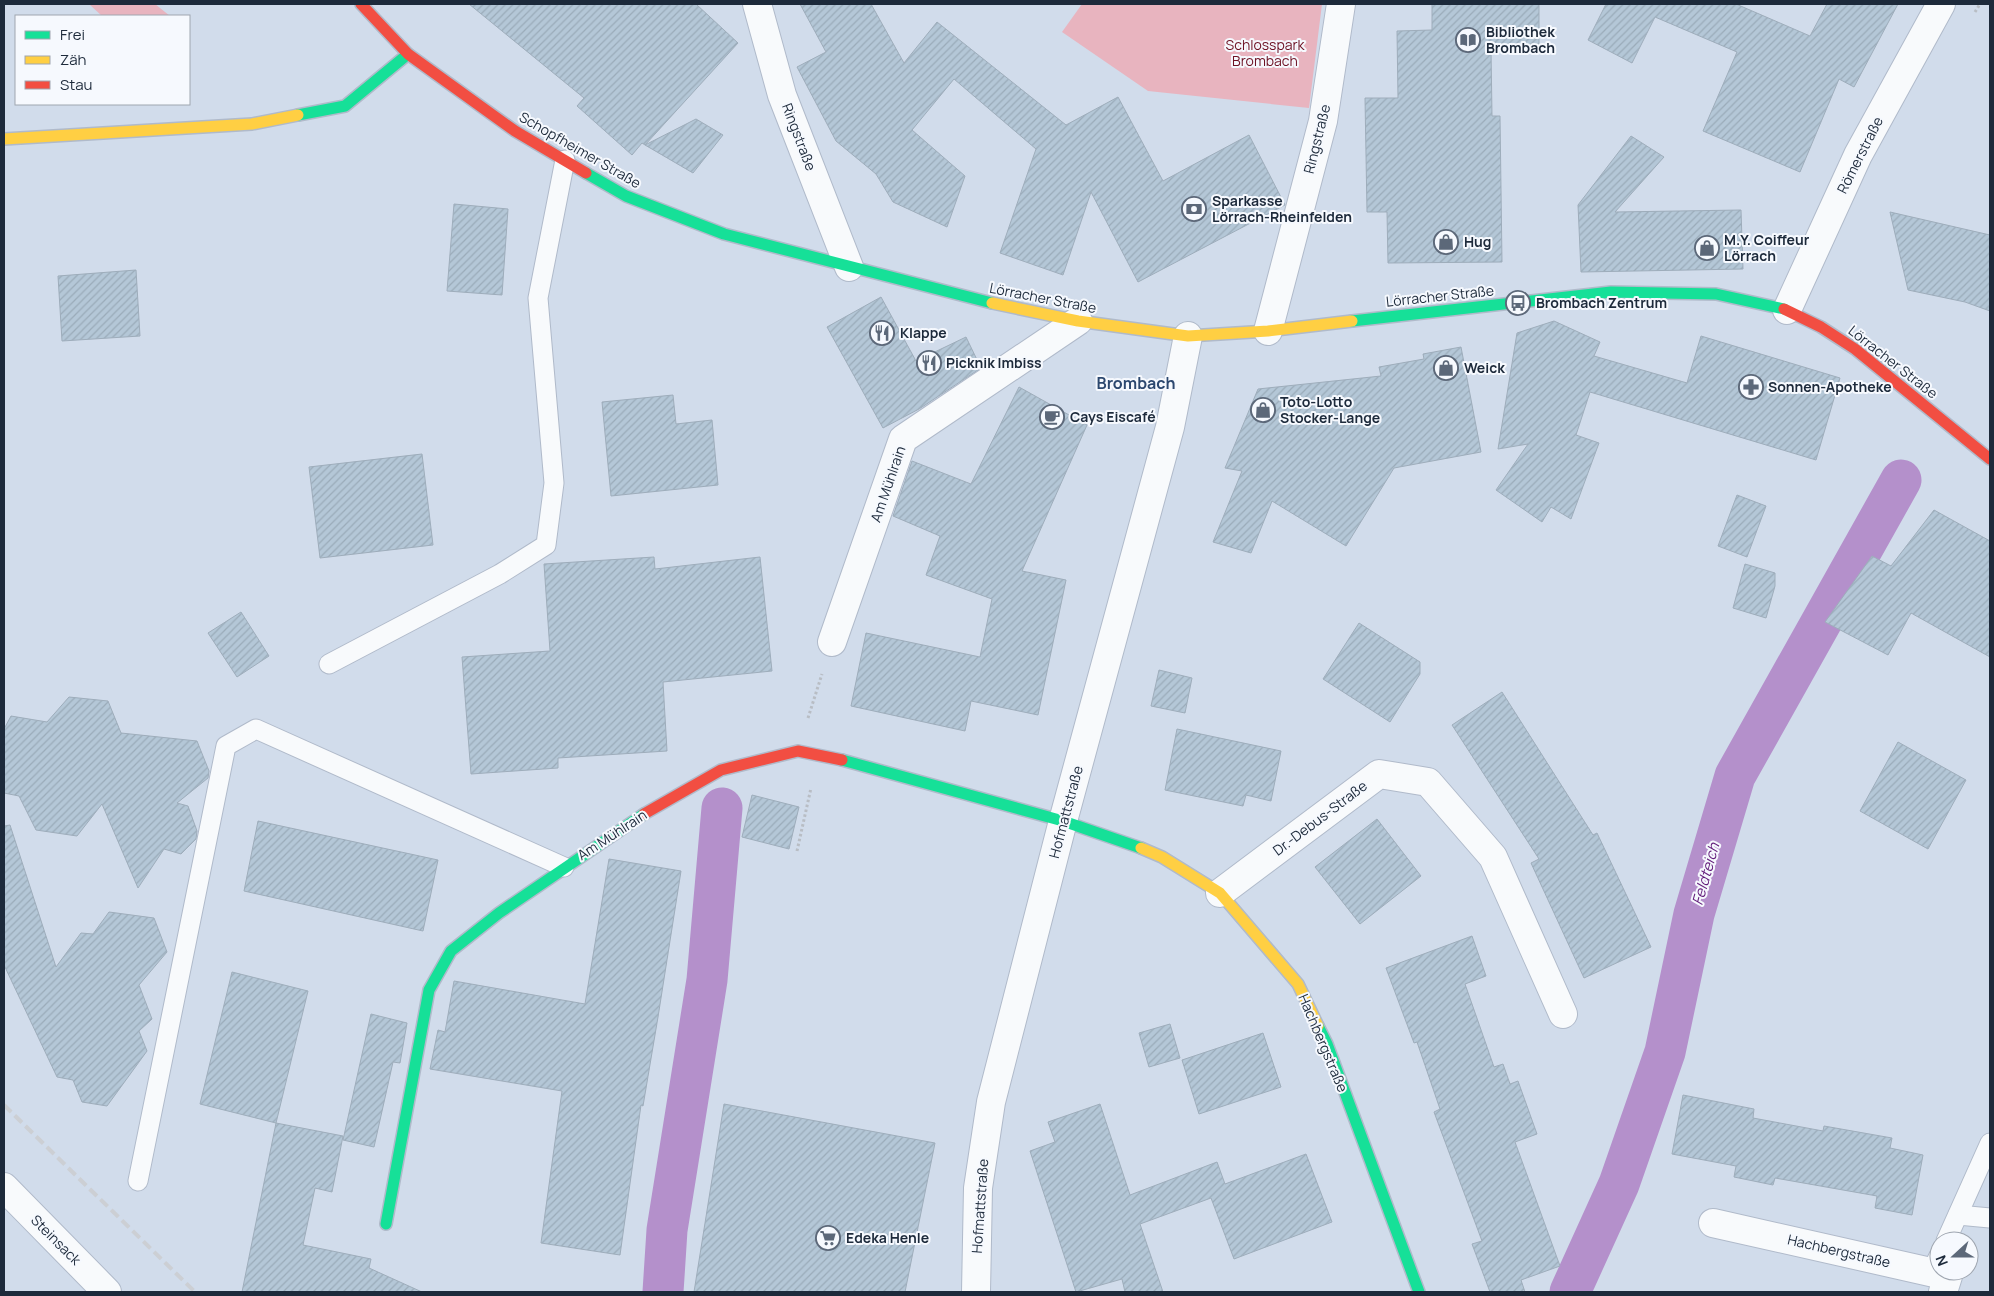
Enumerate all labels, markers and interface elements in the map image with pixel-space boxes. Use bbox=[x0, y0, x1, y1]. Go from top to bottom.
legend bbox=[15, 15, 190, 105]
place label: Bibliothek Brombach bbox=[1486, 22, 1555, 57]
text: Frei bbox=[60, 24, 85, 45]
library icon: Bibliothek Brombach bbox=[1455, 27, 1481, 53]
park label: Schlosspark Brombach bbox=[1226, 35, 1306, 70]
text: Zäh bbox=[60, 49, 87, 70]
text: Stau bbox=[60, 74, 93, 95]
street label: Ringstraße bbox=[778, 100, 821, 173]
street label: Ringstraße bbox=[1299, 102, 1334, 176]
street label: Schopfheimer Straße bbox=[516, 107, 645, 192]
street label: Römerstraße bbox=[1832, 113, 1887, 196]
place label: Sparkasse Lörrach-Rheinfelden bbox=[1212, 191, 1352, 226]
bank icon: Sparkasse Lörrach-Rheinfelden bbox=[1181, 196, 1207, 222]
shop icon: Hug bbox=[1433, 229, 1459, 255]
place label: M.Y. Coiffeur Lörrach bbox=[1724, 230, 1810, 265]
place label: Hug bbox=[1464, 232, 1491, 251]
shop icon: M.Y. Coiffeur Lörrach bbox=[1694, 235, 1720, 261]
street label: Lörracher Straße bbox=[988, 278, 1098, 317]
street label: Lörracher Straße bbox=[1385, 280, 1495, 311]
bus stop icon: Brombach Zentrum bbox=[1505, 290, 1531, 316]
place label: Brombach Zentrum bbox=[1536, 293, 1667, 312]
restaurant icon: Klappe bbox=[869, 320, 895, 346]
street label: Lörracher Straße bbox=[1845, 321, 1942, 402]
place label: Klappe bbox=[900, 323, 947, 342]
restaurant icon: Picknik Imbiss bbox=[916, 350, 942, 376]
place label: Picknik Imbiss bbox=[946, 353, 1042, 372]
shop icon: Weick bbox=[1433, 355, 1459, 381]
place label: Weick bbox=[1464, 358, 1505, 377]
district label: Brombach bbox=[1097, 372, 1175, 394]
pharmacy icon: Sonnen-Apotheke bbox=[1738, 374, 1764, 400]
place label: Sonnen-Apotheke bbox=[1768, 377, 1892, 396]
place label: Toto-Lotto Stocker-Lange bbox=[1280, 392, 1380, 427]
shop icon: Toto-Lotto Stocker-Lange bbox=[1250, 397, 1276, 423]
cafe icon: Cays Eiscafé bbox=[1039, 404, 1065, 430]
place label: Cays Eiscafé bbox=[1070, 407, 1156, 426]
street label: Am Mühlrain bbox=[866, 443, 909, 524]
street label: Hofmattstraße bbox=[1044, 764, 1087, 860]
street label: Dr.-Debus-Straße bbox=[1269, 776, 1371, 859]
street label: Am Mühlrain bbox=[573, 805, 650, 864]
water label: Feldteich bbox=[1687, 839, 1725, 907]
street label: Hachbergstraße bbox=[1294, 991, 1353, 1095]
street label: Hofmattstraße bbox=[967, 1158, 992, 1254]
street label: Steinsack bbox=[27, 1210, 86, 1270]
supermarket icon: Edeka Henle bbox=[815, 1225, 841, 1251]
place label: Edeka Henle bbox=[846, 1228, 929, 1247]
street label: Hachbergstraße bbox=[1786, 1229, 1892, 1272]
north arrow bbox=[1929, 1231, 1979, 1281]
text: N bbox=[1931, 1253, 1952, 1269]

